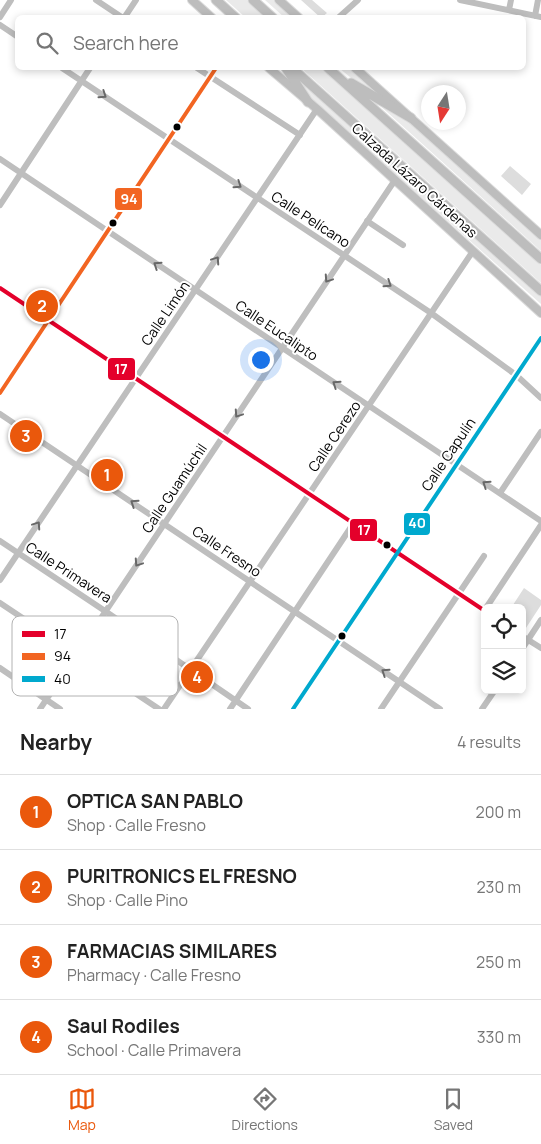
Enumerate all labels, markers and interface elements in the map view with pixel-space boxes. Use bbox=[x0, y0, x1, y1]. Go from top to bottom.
search box bbox=[15, 15, 526, 70]
icon: search bbox=[33, 29, 61, 57]
text: Search here bbox=[73, 30, 179, 56]
north arrow bbox=[421, 85, 466, 130]
one-way arrow bbox=[97, 89, 106, 98]
street label: Calzada Lázaro Cárdenas bbox=[348, 118, 482, 242]
unlabelled marker bbox=[172, 122, 182, 132]
one-way arrow bbox=[232, 179, 241, 188]
street label: Calle Pelícano bbox=[268, 186, 354, 252]
line badge: 94 bbox=[114, 187, 143, 211]
text: 94 bbox=[120, 189, 138, 208]
unlabelled marker bbox=[108, 218, 118, 228]
one-way arrow bbox=[210, 256, 219, 266]
one-way arrow bbox=[154, 261, 163, 271]
one-way arrow bbox=[325, 274, 335, 283]
street label: Calle Limón bbox=[136, 277, 194, 349]
one-way arrow bbox=[382, 278, 392, 287]
pin: 2 bbox=[26, 287, 58, 325]
street label: Calle Eucalipto bbox=[232, 295, 322, 365]
your location bbox=[248, 347, 274, 373]
line badge: 17 bbox=[107, 357, 136, 381]
text: 17 bbox=[114, 359, 128, 378]
one-way arrow bbox=[332, 381, 342, 390]
street label: Calle Cerezo bbox=[303, 397, 365, 475]
one-way arrow bbox=[235, 409, 245, 418]
street label: Calle Capulín bbox=[416, 414, 480, 494]
pin: 3 bbox=[10, 417, 42, 455]
street label: Calle Guamúchil bbox=[137, 440, 211, 536]
pin: 1 bbox=[91, 456, 123, 494]
one-way arrow bbox=[482, 481, 492, 490]
one-way arrow bbox=[131, 500, 140, 509]
line badge: 40 bbox=[403, 512, 431, 536]
text: 40 bbox=[408, 513, 426, 532]
line badge: 17 bbox=[349, 518, 378, 542]
text: 17 bbox=[357, 520, 371, 539]
one-way arrow bbox=[31, 521, 40, 531]
street label: Calle Fresno bbox=[189, 521, 265, 581]
street label: Calle Primavera bbox=[22, 537, 116, 607]
unlabelled marker bbox=[382, 540, 392, 550]
one-way arrow bbox=[134, 558, 144, 567]
map controls bbox=[481, 604, 526, 694]
button: locate bbox=[481, 604, 526, 649]
legend bbox=[12, 616, 178, 696]
text: 17 bbox=[54, 624, 67, 643]
unlabelled marker bbox=[337, 631, 347, 641]
text: 94 bbox=[54, 646, 71, 665]
button: layers bbox=[481, 649, 526, 694]
pin: 4 bbox=[181, 658, 213, 696]
text: 40 bbox=[54, 669, 71, 688]
one-way arrow bbox=[381, 669, 391, 678]
text: Nearby bbox=[20, 728, 92, 756]
text: 4 results bbox=[457, 731, 521, 753]
text: OPTICA SAN PABLO bbox=[67, 788, 243, 814]
text: 1 bbox=[32, 801, 40, 823]
text: 200 m bbox=[476, 801, 521, 823]
text: Shop · Calle Fresno bbox=[67, 814, 206, 836]
text: PURITRONICS EL FRESNO bbox=[67, 863, 297, 889]
text: 2 bbox=[31, 876, 41, 898]
text: 230 m bbox=[477, 876, 521, 898]
text: Shop · Calle Pino bbox=[67, 889, 188, 911]
text: FARMACIAS SIMILARES bbox=[67, 938, 277, 964]
text: 3 bbox=[31, 951, 41, 973]
text: 250 m bbox=[476, 951, 521, 973]
text: Pharmacy · Calle Fresno bbox=[67, 964, 241, 986]
text: Saul Rodiles bbox=[67, 1013, 180, 1039]
text: 4 bbox=[31, 1026, 41, 1048]
text: 330 m bbox=[477, 1026, 521, 1048]
text: School · Calle Primavera bbox=[67, 1039, 241, 1061]
tab: Map bbox=[68, 1085, 96, 1134]
tab: Directions bbox=[232, 1085, 298, 1134]
tab: Saved bbox=[434, 1085, 473, 1134]

